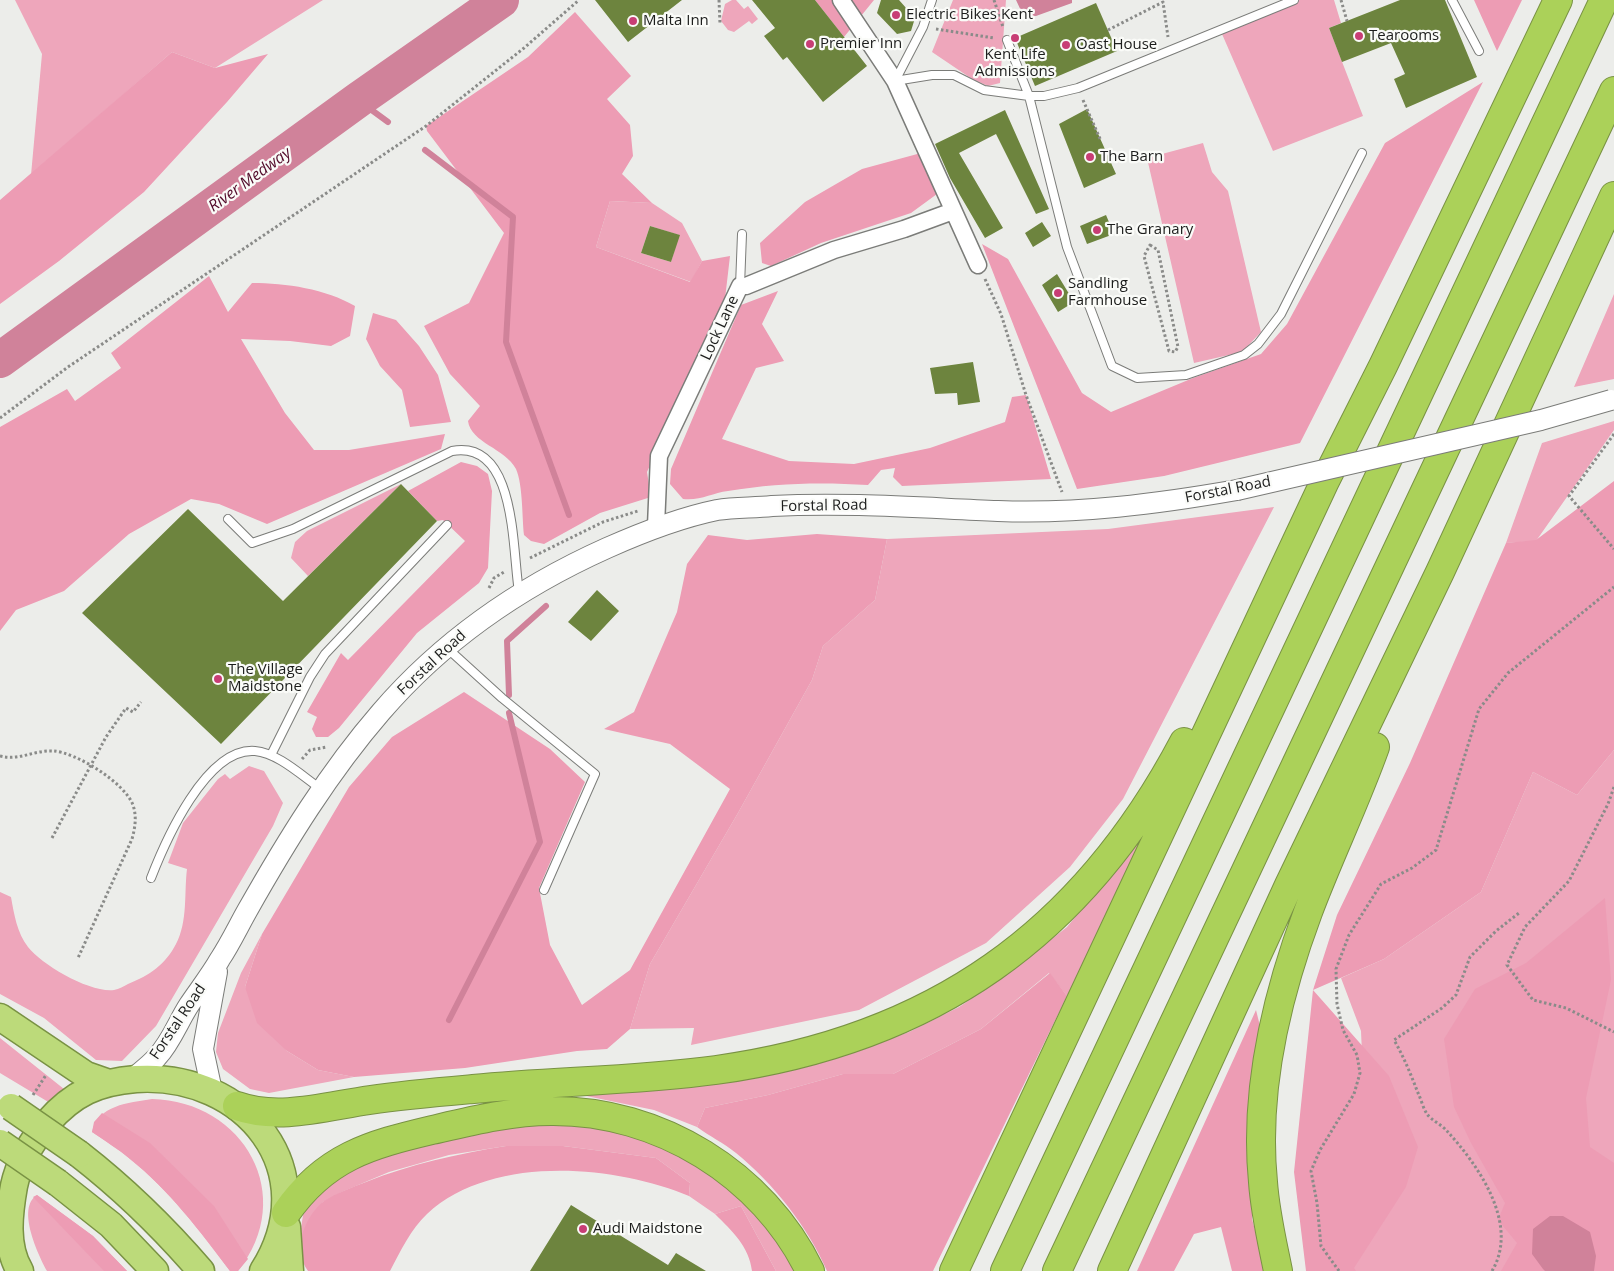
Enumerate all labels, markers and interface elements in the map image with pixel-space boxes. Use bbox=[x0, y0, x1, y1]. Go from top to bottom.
place label: Electric Bikes Kent bbox=[906, 6, 1033, 24]
marker: Electric Bikes Kent bbox=[890, 9, 902, 21]
place label: Malta Inn bbox=[643, 12, 709, 30]
marker: Malta Inn bbox=[627, 15, 639, 27]
place label: Tearooms bbox=[1369, 27, 1439, 45]
marker: Tearooms bbox=[1353, 30, 1365, 42]
marker: Kent Life Admissions bbox=[1009, 32, 1021, 44]
place label: Premier Inn bbox=[820, 35, 902, 53]
place label: Oast House bbox=[1076, 36, 1157, 54]
marker: Premier Inn bbox=[804, 38, 816, 50]
marker: Oast House bbox=[1060, 39, 1072, 51]
place label: Kent Life Admissions bbox=[975, 46, 1055, 81]
water label: River Medway bbox=[205, 144, 295, 216]
place label: The Barn bbox=[1100, 148, 1163, 166]
marker: The Barn bbox=[1084, 151, 1096, 163]
place label: The Granary bbox=[1107, 221, 1193, 239]
marker: The Granary bbox=[1091, 224, 1103, 236]
place label: Sandling Farmhouse bbox=[1068, 275, 1147, 310]
marker: Sandling Farmhouse bbox=[1052, 287, 1064, 299]
street label: Lock Lane bbox=[697, 293, 743, 363]
street label: Forstal Road bbox=[1183, 473, 1273, 507]
street label: Forstal Road bbox=[780, 496, 868, 516]
street label: Forstal Road bbox=[394, 627, 470, 699]
place label: The Village Maidstone bbox=[228, 661, 303, 696]
marker: The Village Maidstone bbox=[212, 673, 224, 685]
street label: Forstal Road bbox=[146, 981, 210, 1063]
place label: Audi Maidstone bbox=[593, 1220, 702, 1238]
marker: Audi Maidstone bbox=[577, 1223, 589, 1235]

